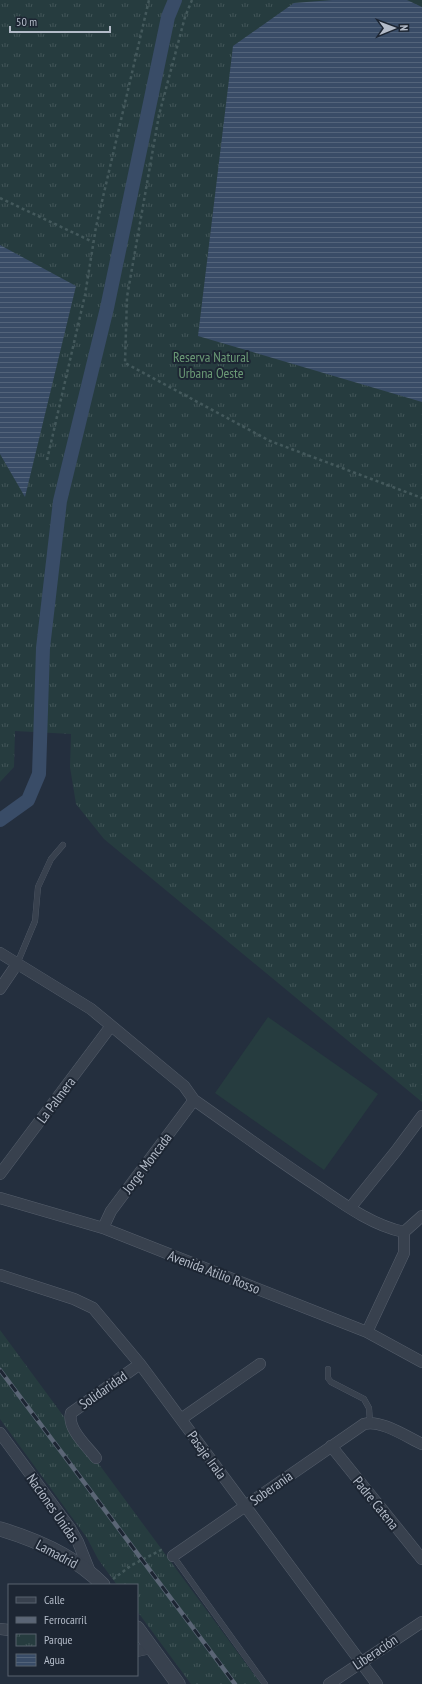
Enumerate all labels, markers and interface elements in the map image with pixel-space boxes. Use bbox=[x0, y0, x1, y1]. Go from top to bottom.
scale bar bbox=[10, 8, 110, 34]
north arrow bbox=[374, 8, 414, 48]
text: 50 m bbox=[16, 14, 37, 29]
text: N bbox=[397, 25, 411, 31]
park label: Reserva Natural Urbana Oeste bbox=[173, 348, 250, 382]
street label: La Palmera bbox=[33, 1073, 79, 1127]
street label: Jorge Moncada bbox=[118, 1129, 176, 1198]
street label: Avenida Atilio Rosso bbox=[165, 1246, 263, 1298]
street label: Solidaridad bbox=[75, 1367, 131, 1413]
street label: Pasaje Irala bbox=[183, 1427, 231, 1483]
street label: Soberanía bbox=[246, 1467, 296, 1509]
street label: Naciones Unidas bbox=[23, 1470, 83, 1546]
street label: Padre Catena bbox=[349, 1473, 403, 1533]
street label: Lamadrid bbox=[33, 1536, 81, 1572]
legend bbox=[8, 1584, 138, 1676]
text: Calle bbox=[44, 1592, 65, 1607]
text: Ferrocarril bbox=[44, 1612, 87, 1627]
street label: Liberación bbox=[349, 1630, 401, 1674]
text: Parque bbox=[44, 1632, 73, 1647]
text: Agua bbox=[44, 1652, 65, 1667]

